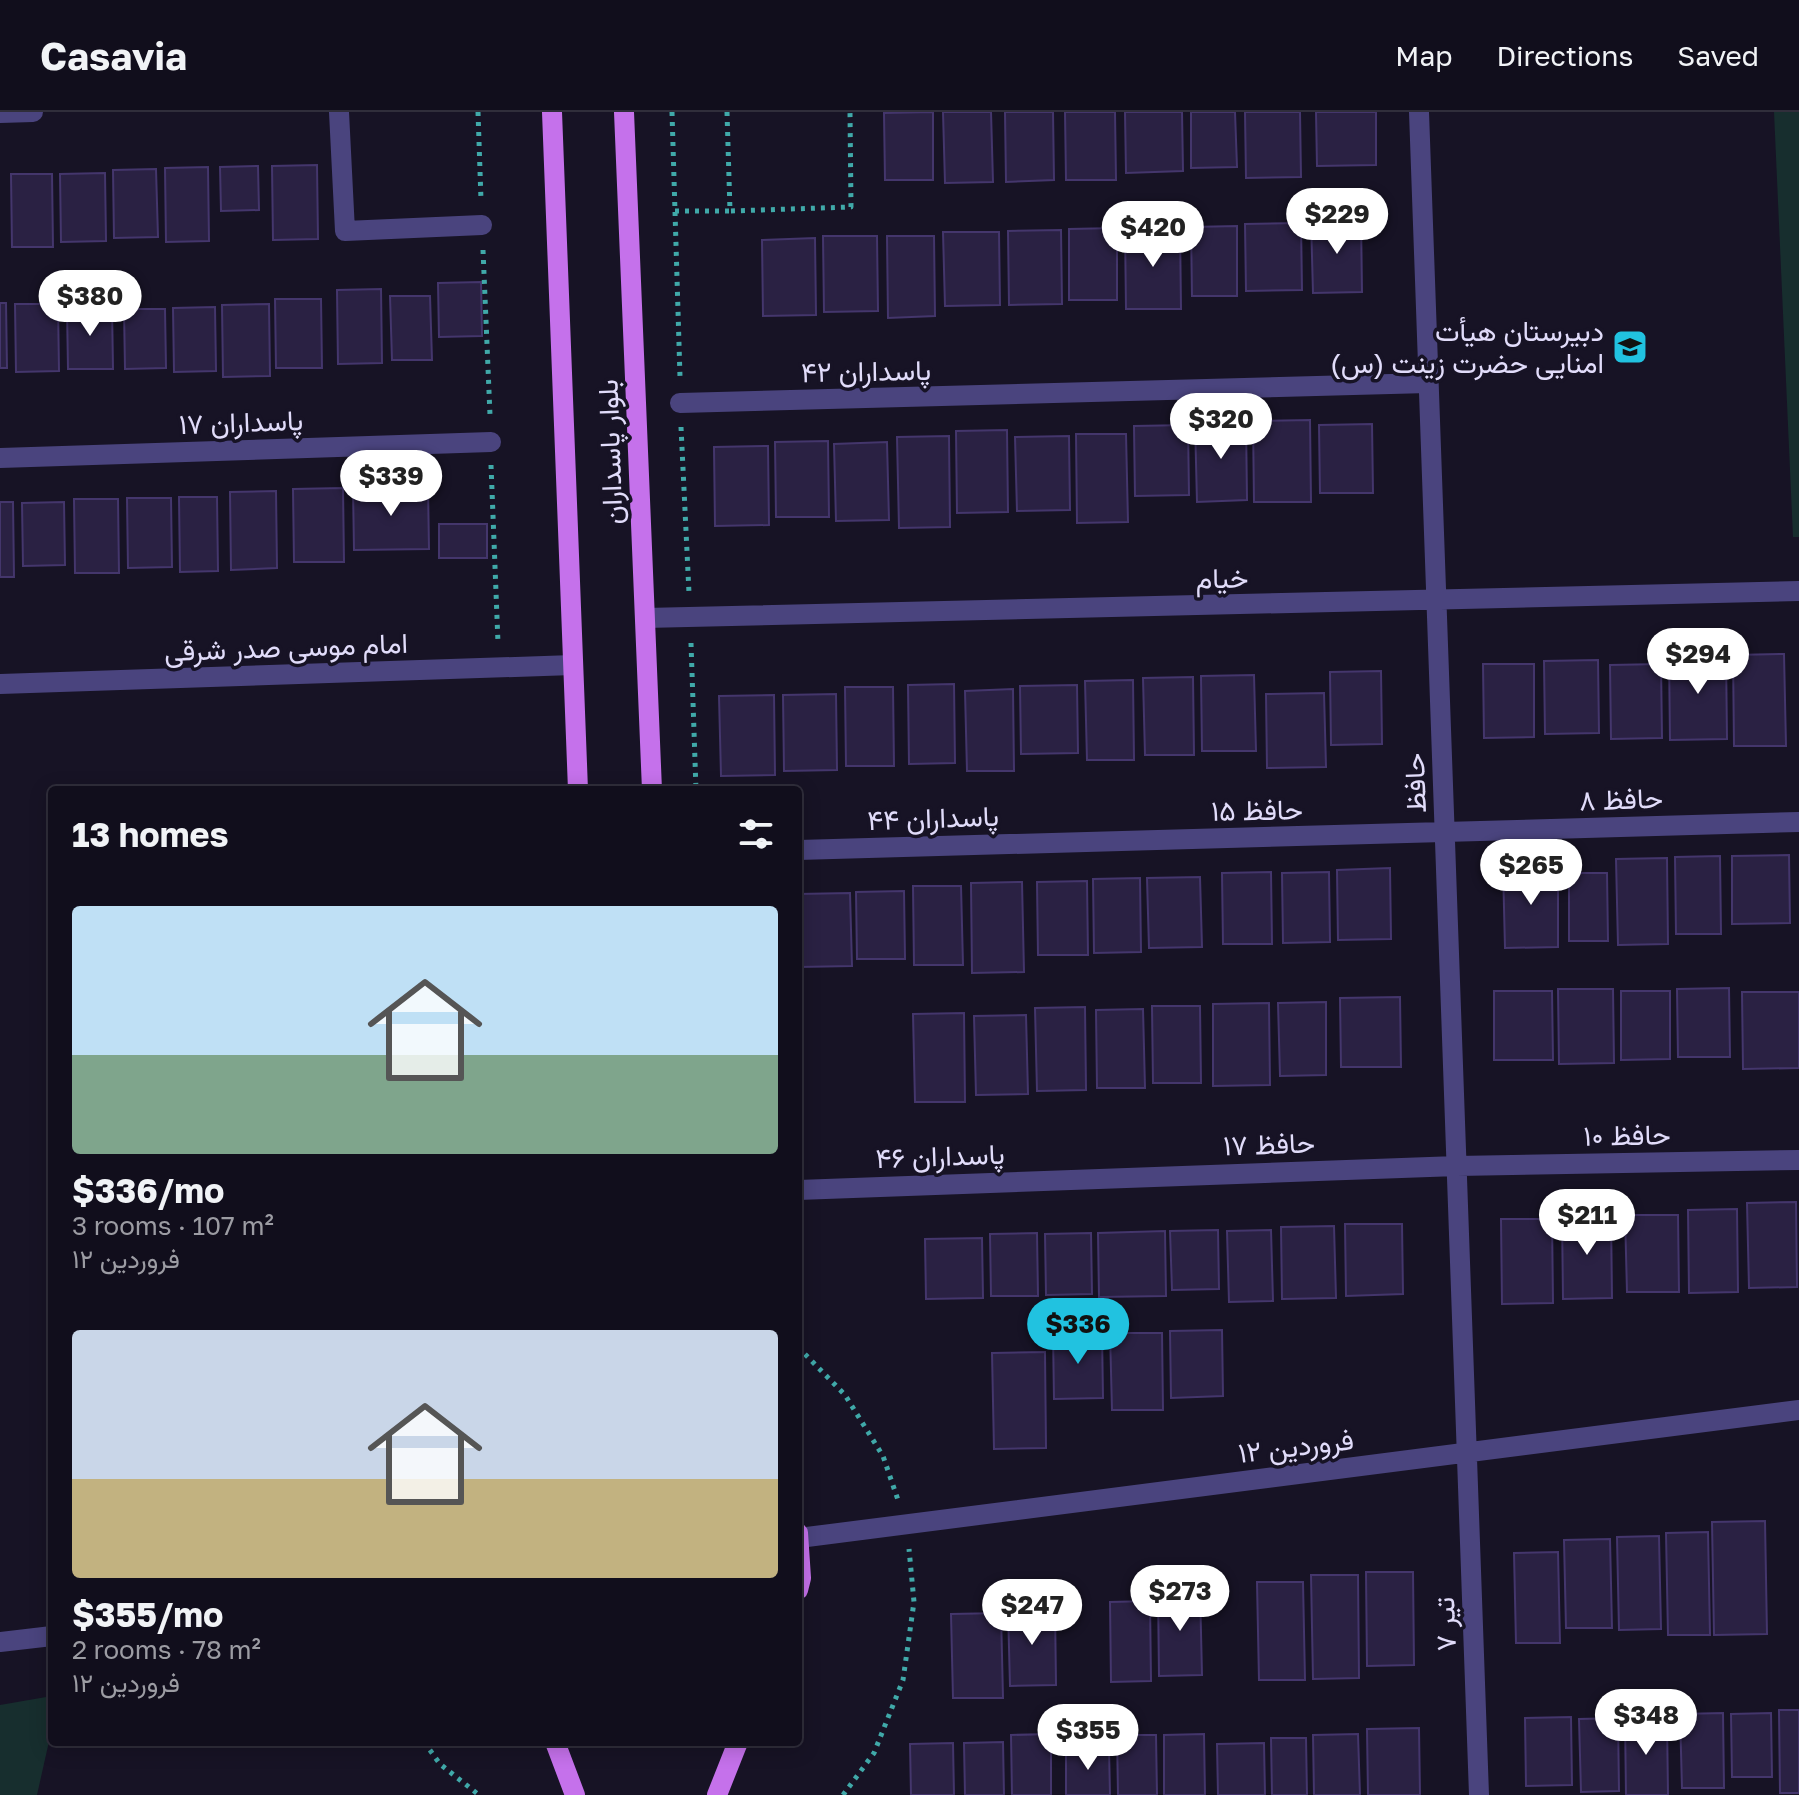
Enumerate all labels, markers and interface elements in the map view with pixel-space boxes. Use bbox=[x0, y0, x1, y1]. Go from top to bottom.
text: Casavia bbox=[40, 33, 187, 78]
text: Map bbox=[1395, 39, 1452, 72]
text: Directions bbox=[1496, 39, 1633, 72]
text: Saved bbox=[1677, 39, 1759, 72]
pin: $229 bbox=[1290, 188, 1384, 256]
text: $229 bbox=[1304, 198, 1370, 229]
pin: $420 bbox=[1106, 201, 1200, 269]
text: $420 bbox=[1120, 211, 1186, 242]
pin: $380 bbox=[43, 270, 137, 338]
text: $380 bbox=[57, 280, 123, 311]
place label: دبیرستان هیأت امنایی حضرت زینت (س) bbox=[1330, 314, 1604, 381]
school or university icon: دبیرستان هیأت امنایی حضرت زینت (س) bbox=[1611, 328, 1649, 366]
street label: پاسداران ۴۲ bbox=[801, 353, 931, 391]
street label: بلوار پاسداران bbox=[590, 379, 632, 525]
pin: $320 bbox=[1174, 393, 1268, 461]
street label: پاسداران ۱۷ bbox=[178, 403, 304, 443]
text: $320 bbox=[1188, 403, 1254, 434]
pin: $339 bbox=[344, 450, 438, 518]
text: $339 bbox=[358, 460, 424, 491]
street label: خیام bbox=[1195, 561, 1249, 597]
street label: امام موسی صدر شرقی bbox=[164, 626, 409, 670]
pin: $294 bbox=[1651, 628, 1745, 696]
text: $294 bbox=[1665, 638, 1731, 669]
street label: حافظ bbox=[1397, 752, 1432, 814]
street label: حافظ ۸ bbox=[1579, 781, 1663, 816]
street label: حافظ ۱۵ bbox=[1211, 792, 1303, 827]
street label: پاسداران ۴۴ bbox=[867, 799, 999, 839]
icon: filters bbox=[734, 812, 778, 856]
text: 13 homes bbox=[72, 814, 229, 854]
pin: $265 bbox=[1484, 839, 1578, 907]
text: $265 bbox=[1498, 849, 1564, 880]
icon: home bbox=[353, 958, 497, 1102]
street label: حافظ ۱۰ bbox=[1583, 1117, 1671, 1152]
street label: حافظ ۱۷ bbox=[1223, 1125, 1315, 1162]
street label: پاسداران ۴۶ bbox=[875, 1137, 1005, 1177]
text: $336/mo bbox=[72, 1170, 224, 1210]
pin: $211 bbox=[1540, 1189, 1634, 1257]
text: $211 bbox=[1557, 1199, 1617, 1230]
text: 3 rooms · 107 m² bbox=[72, 1210, 274, 1241]
text: ۱۲ فروردین bbox=[72, 1243, 180, 1274]
pin: $336 bbox=[1031, 1298, 1125, 1366]
text: $336 bbox=[1045, 1308, 1111, 1339]
icon: home bbox=[353, 1382, 497, 1526]
street label: ۱۲ فروردین bbox=[1236, 1422, 1356, 1471]
pin: $273 bbox=[1133, 1565, 1227, 1633]
text: $273 bbox=[1148, 1575, 1212, 1606]
pin: $247 bbox=[985, 1579, 1079, 1647]
text: $247 bbox=[1000, 1589, 1064, 1620]
text: $355/mo bbox=[72, 1594, 223, 1634]
street label: ۷ تیر bbox=[1427, 1596, 1464, 1652]
text: 2 rooms · 78 m² bbox=[72, 1634, 261, 1665]
text: ۱۲ فروردین bbox=[72, 1667, 180, 1698]
pin: $348 bbox=[1599, 1689, 1693, 1757]
text: $348 bbox=[1613, 1699, 1679, 1730]
pin: $355 bbox=[1041, 1704, 1135, 1772]
text: $355 bbox=[1055, 1714, 1121, 1745]

